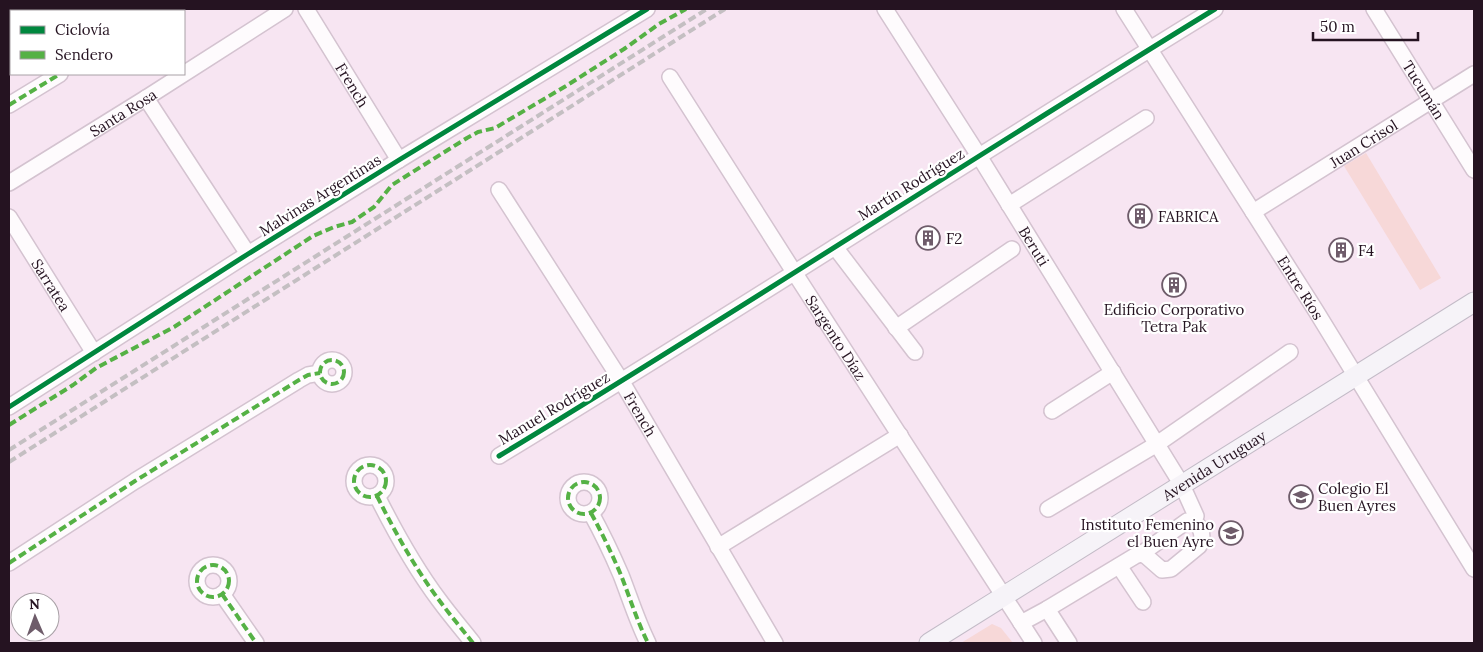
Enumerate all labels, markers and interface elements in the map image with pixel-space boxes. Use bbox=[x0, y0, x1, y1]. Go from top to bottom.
legend bbox=[10, 10, 185, 75]
scale bar bbox=[1313, 10, 1418, 42]
text: 50 m bbox=[1320, 17, 1355, 36]
text: Ciclovía bbox=[55, 20, 110, 39]
text: Sendero bbox=[55, 45, 113, 64]
street label: Tucumán bbox=[1399, 57, 1449, 123]
street label: French bbox=[332, 59, 374, 110]
street label: Santa Rosa bbox=[86, 84, 160, 140]
street label: Juan Crisol bbox=[1325, 115, 1401, 172]
street label: Martín Rodríguez bbox=[854, 144, 968, 224]
street label: Malvinas Argentinas bbox=[256, 150, 384, 240]
building icon: FABRICA bbox=[1127, 203, 1153, 229]
place label: FABRICA bbox=[1158, 207, 1219, 226]
street label: Beruti bbox=[1015, 223, 1054, 269]
building icon: F2 bbox=[915, 225, 941, 251]
place label: F2 bbox=[946, 229, 962, 248]
building icon: F4 bbox=[1328, 237, 1354, 263]
place label: F4 bbox=[1358, 241, 1374, 260]
street label: Entre Ríos bbox=[1274, 252, 1328, 323]
street label: Sarratea bbox=[28, 255, 75, 315]
building icon: Edificio Corporativo Tetra Pak bbox=[1161, 272, 1187, 298]
street label: Sargento Díaz bbox=[802, 291, 871, 383]
place label: Edificio Corporativo Tetra Pak bbox=[1104, 300, 1245, 336]
street label: Manuel Rodríguez bbox=[495, 367, 613, 449]
street label: French bbox=[620, 388, 661, 440]
street label: Avenida Uruguay bbox=[1158, 425, 1269, 505]
place label: Colegio El Buen Ayres bbox=[1318, 479, 1396, 515]
school or university icon: Colegio El Buen Ayres bbox=[1288, 484, 1314, 510]
place label: Instituto Femenino el Buen Ayre bbox=[1081, 515, 1214, 551]
school or university icon: Instituto Femenino el Buen Ayre bbox=[1218, 520, 1244, 546]
north arrow bbox=[10, 592, 60, 642]
text: N bbox=[29, 595, 40, 613]

